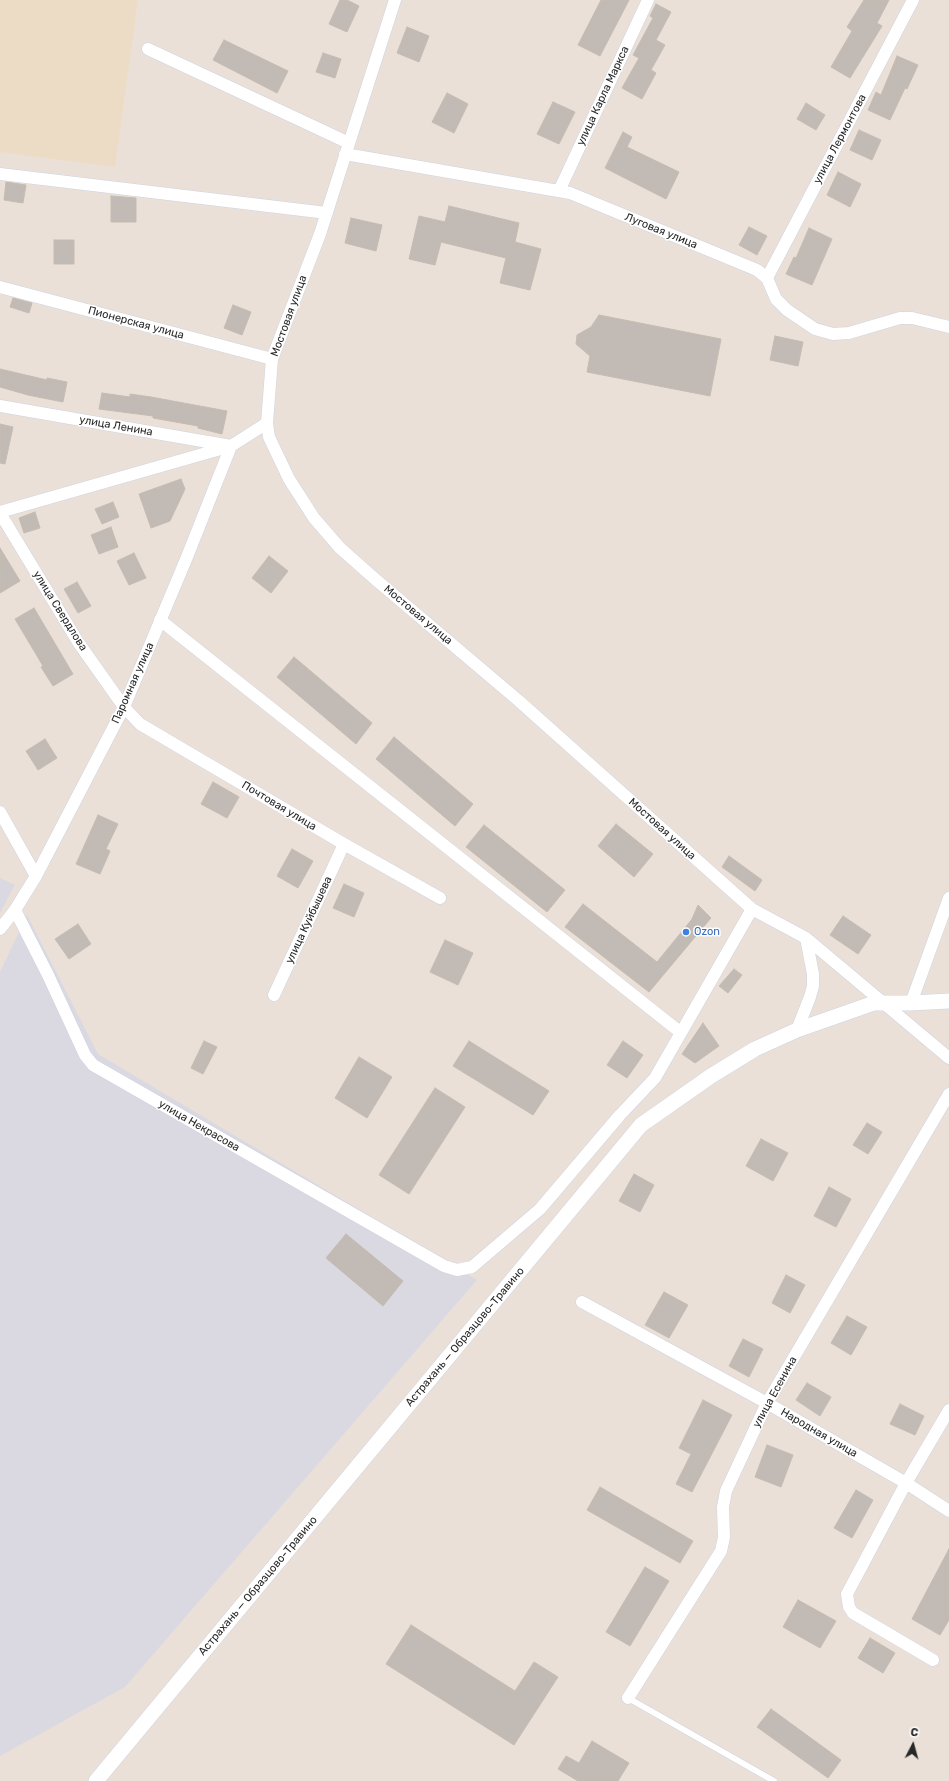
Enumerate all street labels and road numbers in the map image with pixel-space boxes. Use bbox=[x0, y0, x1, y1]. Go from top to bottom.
street label: улица Карла Маркса bbox=[574, 44, 632, 148]
street label: улица Лермонтова bbox=[811, 92, 869, 186]
street label: Луговая улица bbox=[623, 210, 699, 252]
street label: Мостовая улица bbox=[268, 274, 310, 358]
street label: Пионерская улица bbox=[87, 304, 185, 342]
street label: улица Ленина bbox=[78, 413, 154, 439]
street label: улица Свердлова bbox=[30, 568, 90, 654]
street label: Мостовая улица bbox=[381, 582, 455, 648]
street label: Паромная улица bbox=[109, 640, 157, 726]
street label: Почтовая улица bbox=[239, 779, 319, 833]
street label: Мостовая улица bbox=[626, 795, 698, 863]
street label: улица Куйбышева bbox=[283, 874, 335, 966]
street label: улица Некрасова bbox=[156, 1097, 242, 1155]
street label: Астрахань — Образцово-Травино bbox=[403, 1265, 527, 1409]
street label: улица Есенина bbox=[750, 1354, 800, 1430]
street label: Народная улица bbox=[778, 1406, 860, 1460]
street label: Астрахань — Образцово-Травино bbox=[196, 1514, 320, 1658]

